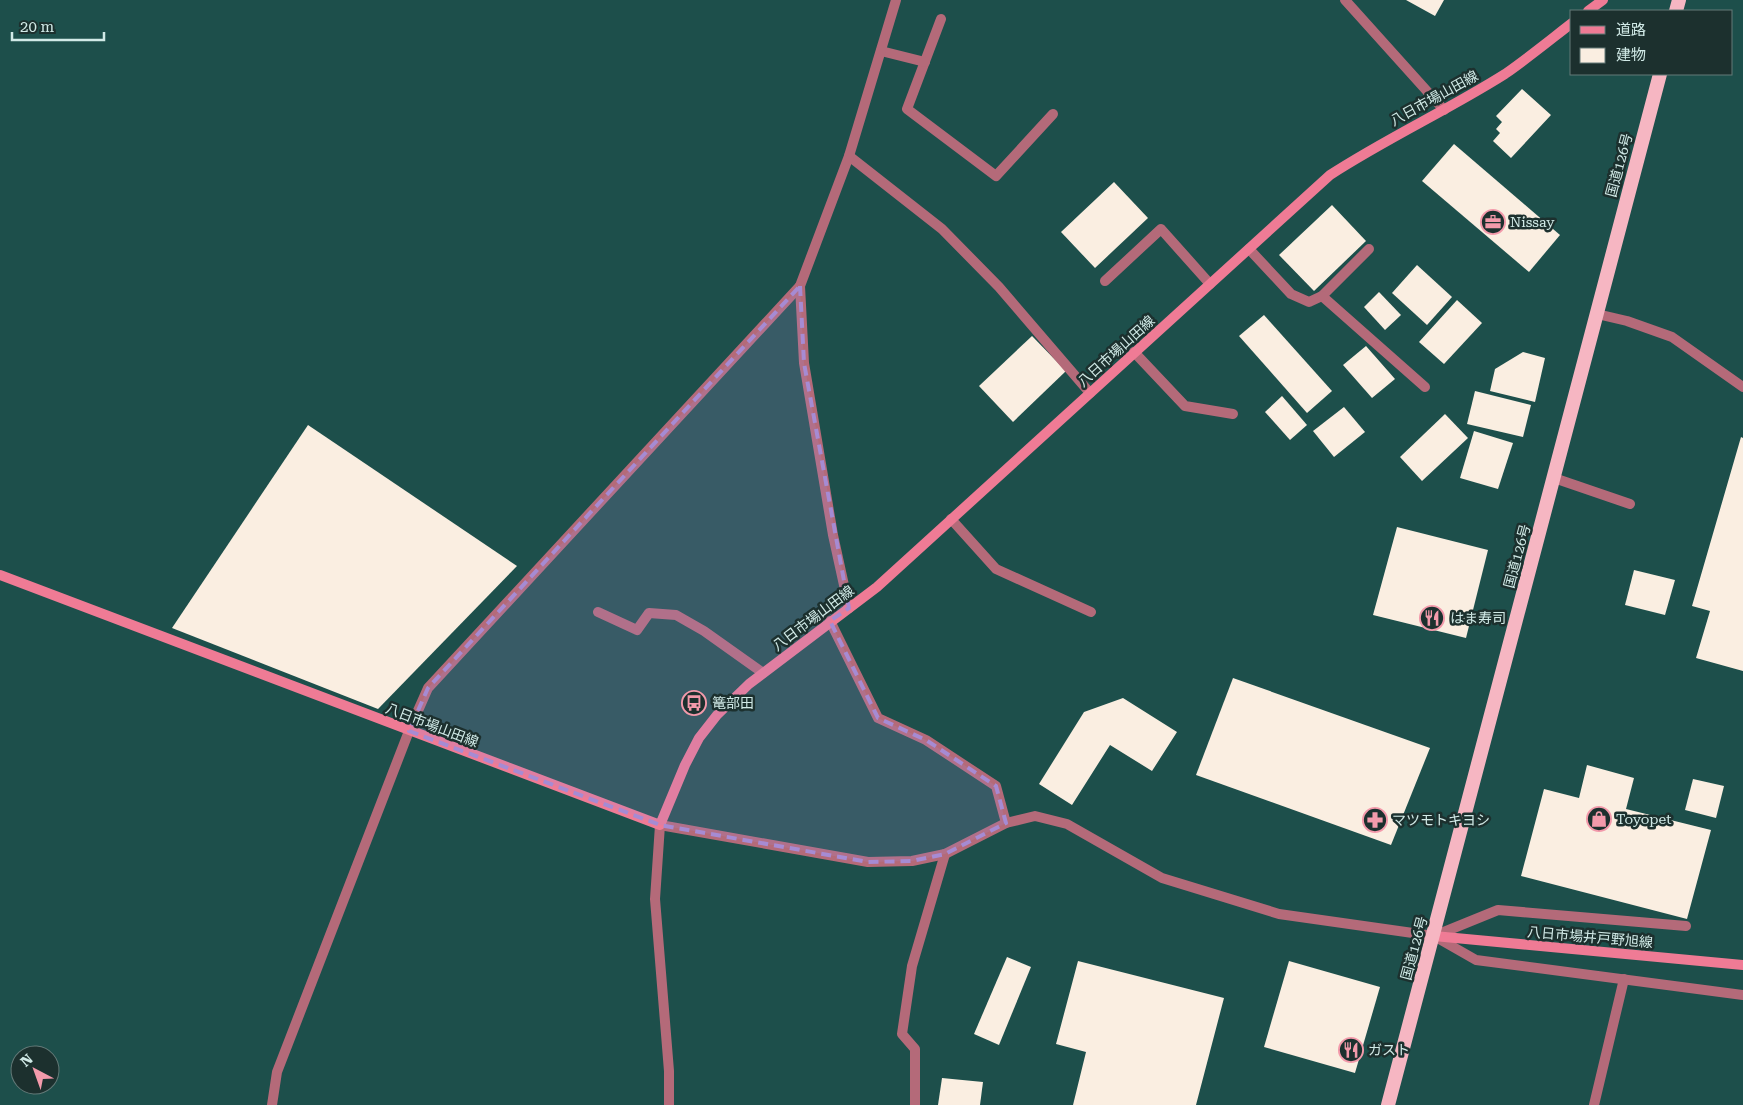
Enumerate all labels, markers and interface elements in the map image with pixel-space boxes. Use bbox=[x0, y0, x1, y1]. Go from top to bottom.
scale bar bbox=[12, 10, 105, 42]
legend bbox=[1570, 10, 1733, 75]
text: 20 m bbox=[20, 18, 55, 36]
text: 道路 bbox=[1616, 21, 1646, 39]
text: 建物 bbox=[1616, 46, 1646, 64]
street label: 八日市場山田線 bbox=[1387, 67, 1481, 129]
street label: 国道126号 bbox=[1603, 131, 1635, 199]
office icon: Nissay bbox=[1480, 209, 1506, 235]
place label: Nissay bbox=[1510, 214, 1555, 230]
street label: 八日市場山田線 bbox=[1074, 312, 1158, 390]
street label: 国道126号 bbox=[1501, 522, 1533, 590]
street label: 八日市場山田線 bbox=[769, 582, 857, 654]
restaurant icon: はま寿司 bbox=[1419, 605, 1445, 631]
place label: はま寿司 bbox=[1450, 610, 1506, 626]
bus stop icon: 篭部田 bbox=[681, 690, 707, 716]
place label: 篭部田 bbox=[712, 695, 754, 711]
street label: 八日市場山田線 bbox=[383, 700, 481, 750]
shop icon: Toyopet bbox=[1586, 806, 1612, 832]
pharmacy icon: マツモトキヨシ bbox=[1362, 807, 1388, 833]
place label: Toyopet bbox=[1616, 811, 1671, 827]
place label: マツモトキヨシ bbox=[1392, 812, 1490, 828]
street label: 国道126号 bbox=[1398, 914, 1430, 982]
street label: 八日市場井戸野旭線 bbox=[1527, 924, 1653, 950]
restaurant icon: ガスト bbox=[1338, 1037, 1364, 1063]
place label: ガスト bbox=[1368, 1042, 1410, 1058]
north arrow bbox=[10, 1045, 60, 1095]
text: N bbox=[17, 1050, 36, 1070]

